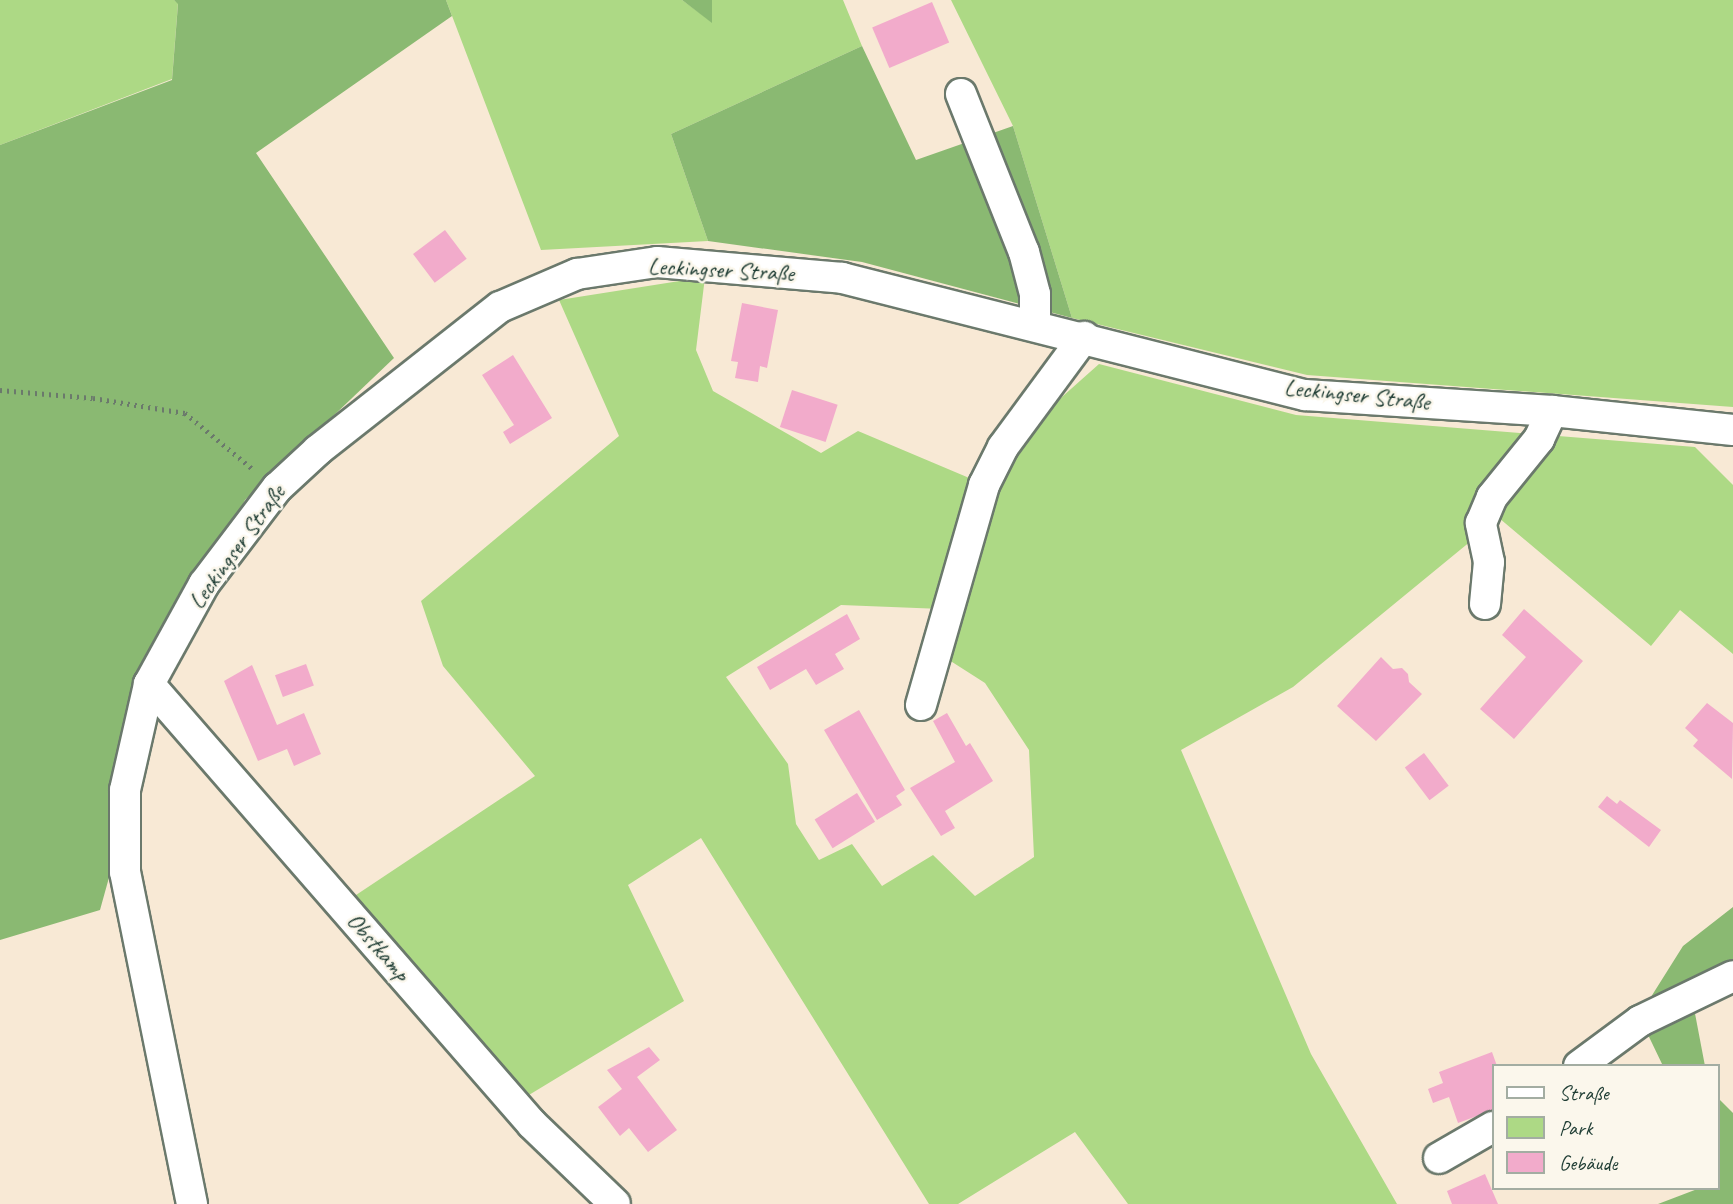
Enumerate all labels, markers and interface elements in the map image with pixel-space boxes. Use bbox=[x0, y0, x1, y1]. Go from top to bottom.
street label: Leckingser Straße bbox=[647, 252, 795, 288]
street label: Leckingser Straße bbox=[1283, 373, 1431, 417]
street label: Leckingser Straße bbox=[182, 479, 292, 615]
street label: Obstkamp bbox=[340, 907, 416, 987]
legend bbox=[1492, 1064, 1719, 1190]
text: Straße bbox=[1559, 1080, 1609, 1106]
text: Park bbox=[1559, 1115, 1592, 1141]
text: Gebäude bbox=[1559, 1150, 1617, 1176]

